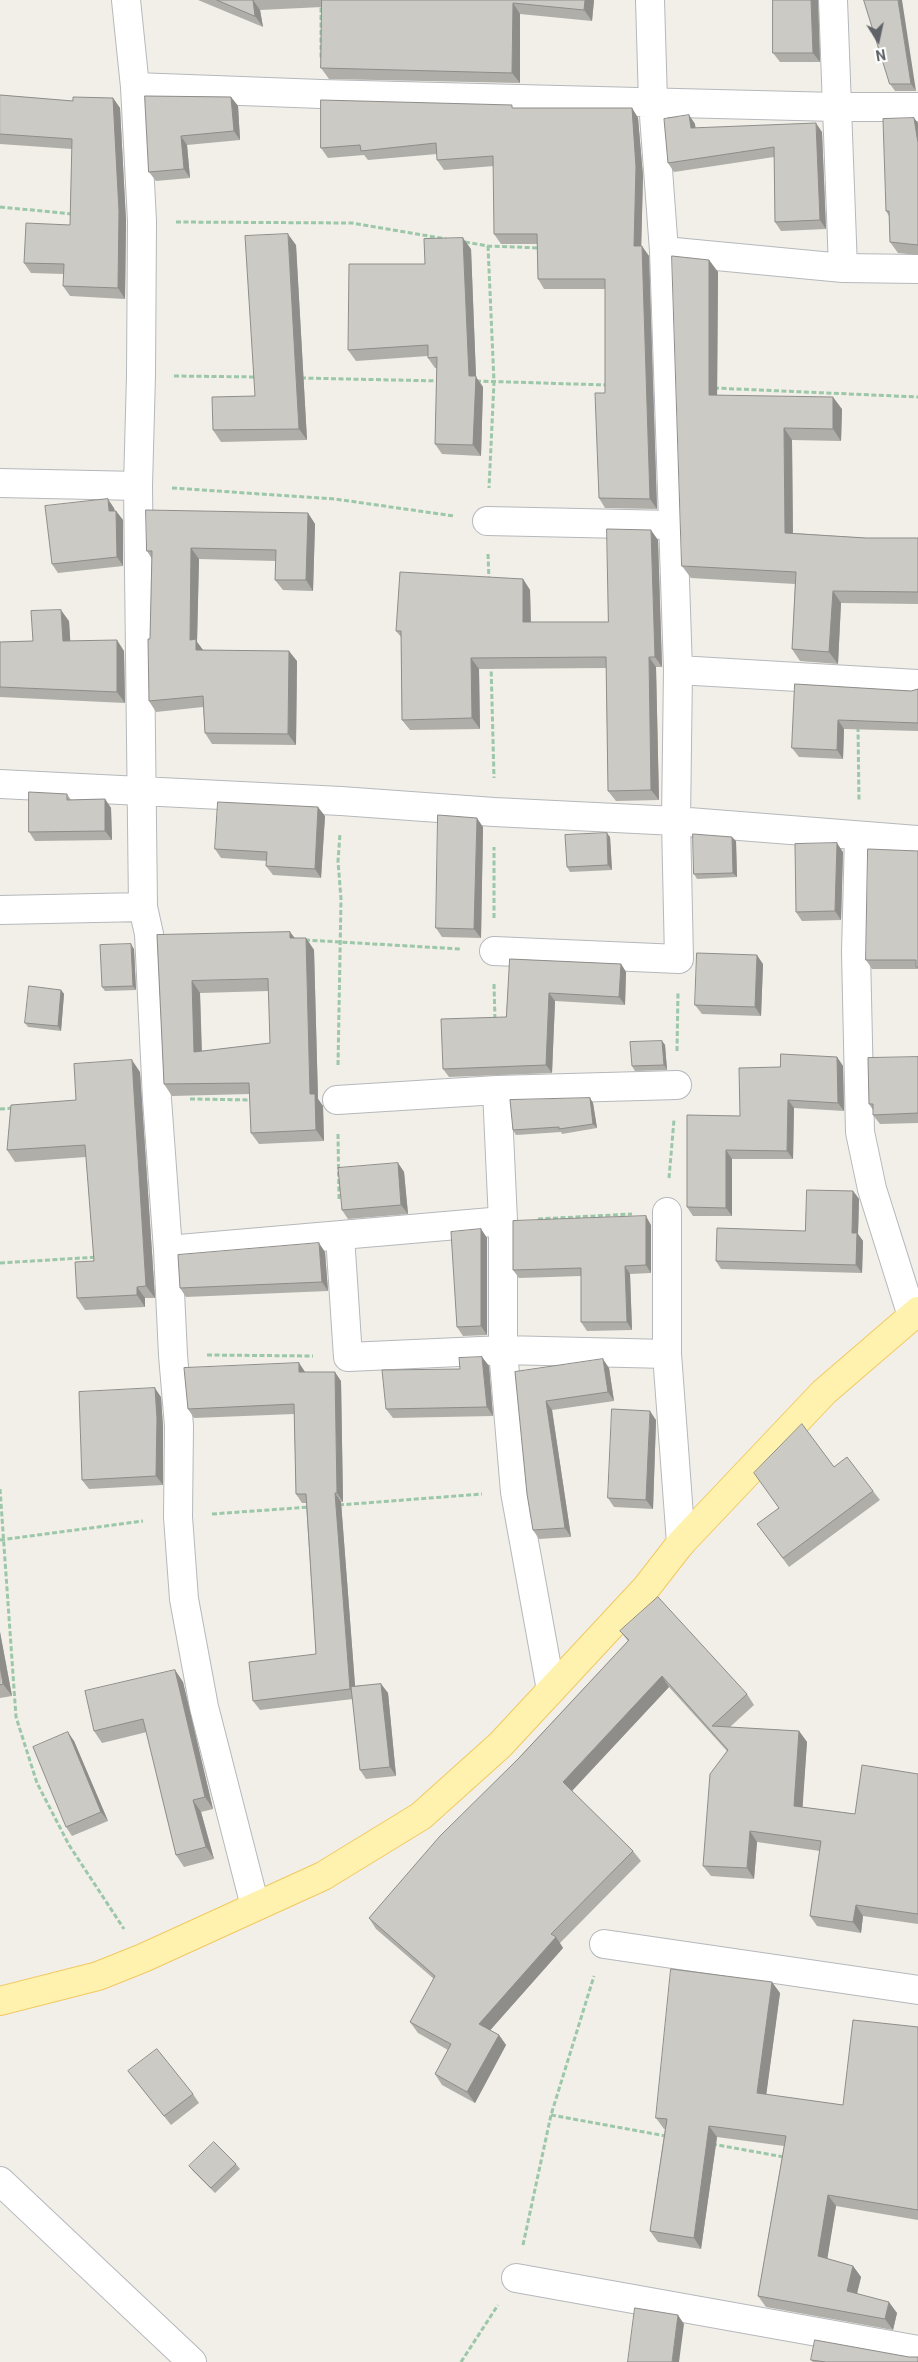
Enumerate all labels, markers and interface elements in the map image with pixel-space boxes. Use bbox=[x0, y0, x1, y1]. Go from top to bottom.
north arrow bbox=[853, 15, 903, 65]
text: N bbox=[874, 46, 887, 64]

